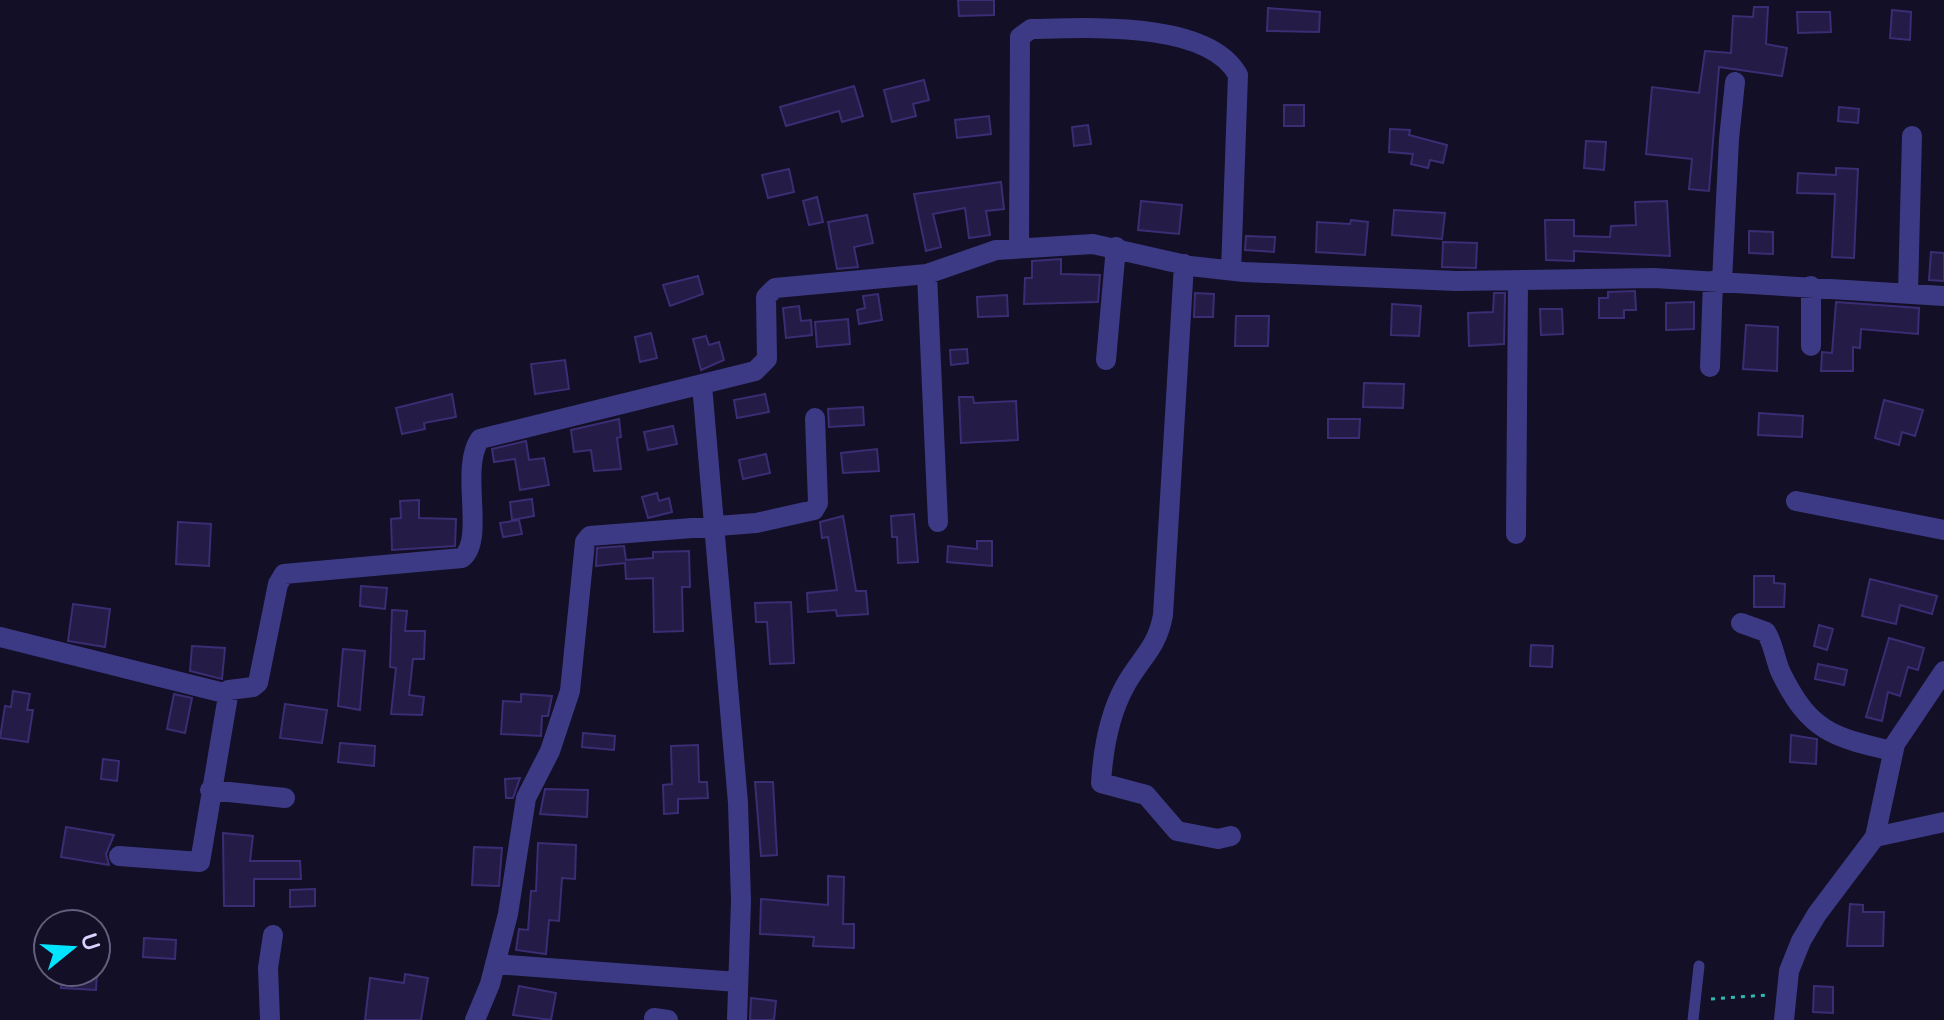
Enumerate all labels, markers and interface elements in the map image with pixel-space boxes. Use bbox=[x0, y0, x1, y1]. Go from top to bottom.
north arrow bbox=[32, 908, 112, 988]
text: U bbox=[75, 930, 105, 954]

